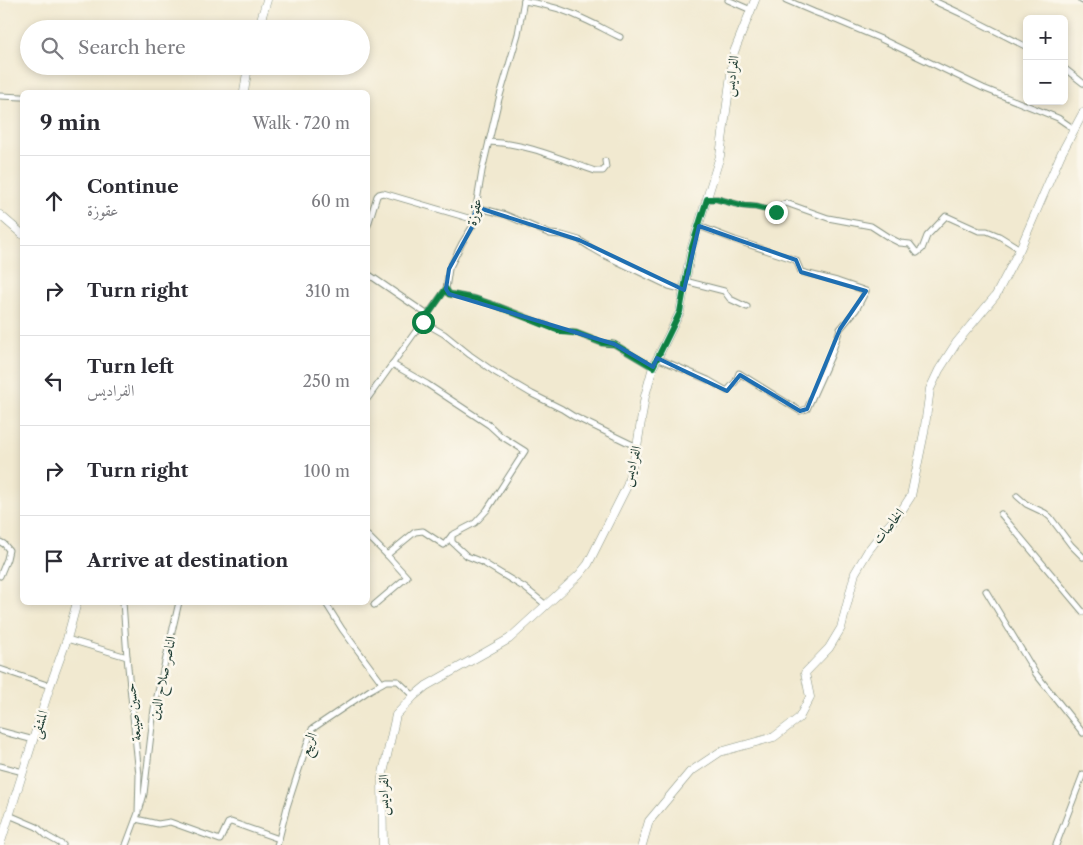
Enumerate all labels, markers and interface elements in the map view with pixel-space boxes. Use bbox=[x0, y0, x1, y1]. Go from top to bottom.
map controls bbox=[1023, 15, 1068, 105]
button: + bbox=[1023, 15, 1068, 60]
search box bbox=[20, 20, 370, 75]
icon: search bbox=[38, 34, 66, 62]
text: Search here bbox=[78, 36, 186, 59]
street label: الفراديس bbox=[719, 54, 744, 98]
button: − bbox=[1023, 60, 1068, 105]
text: 9 min bbox=[40, 110, 101, 135]
text: Walk · 720 m bbox=[252, 113, 350, 133]
text: Continue bbox=[87, 175, 179, 198]
icon: ahead bbox=[40, 187, 68, 215]
text: 60 m bbox=[311, 191, 350, 211]
street label: عقوزة bbox=[462, 197, 486, 227]
text: عقوزة bbox=[87, 200, 119, 220]
route end bbox=[765, 201, 788, 224]
icon: right bbox=[40, 277, 68, 305]
text: Turn right bbox=[87, 279, 188, 302]
text: 310 m bbox=[305, 281, 350, 301]
route start bbox=[412, 311, 435, 334]
text: Turn left bbox=[87, 355, 174, 378]
icon: left bbox=[40, 367, 68, 395]
text: 250 m bbox=[303, 371, 350, 391]
text: الفراديس bbox=[87, 380, 134, 400]
street label: الفراديس bbox=[617, 444, 646, 489]
icon: right bbox=[40, 457, 68, 485]
text: Turn right bbox=[87, 459, 188, 482]
text: 100 m bbox=[304, 461, 350, 481]
street label: الخاصات bbox=[868, 504, 908, 548]
icon: arrive bbox=[40, 547, 68, 575]
text: Arrive at destination bbox=[87, 549, 288, 572]
street label: الناصر صلاح الدين bbox=[144, 634, 184, 722]
street label: حسين صيبعة bbox=[121, 682, 145, 742]
street label: المشفى bbox=[26, 708, 54, 741]
street label: الربيع bbox=[295, 729, 325, 760]
street label: الفراديس bbox=[374, 774, 393, 816]

